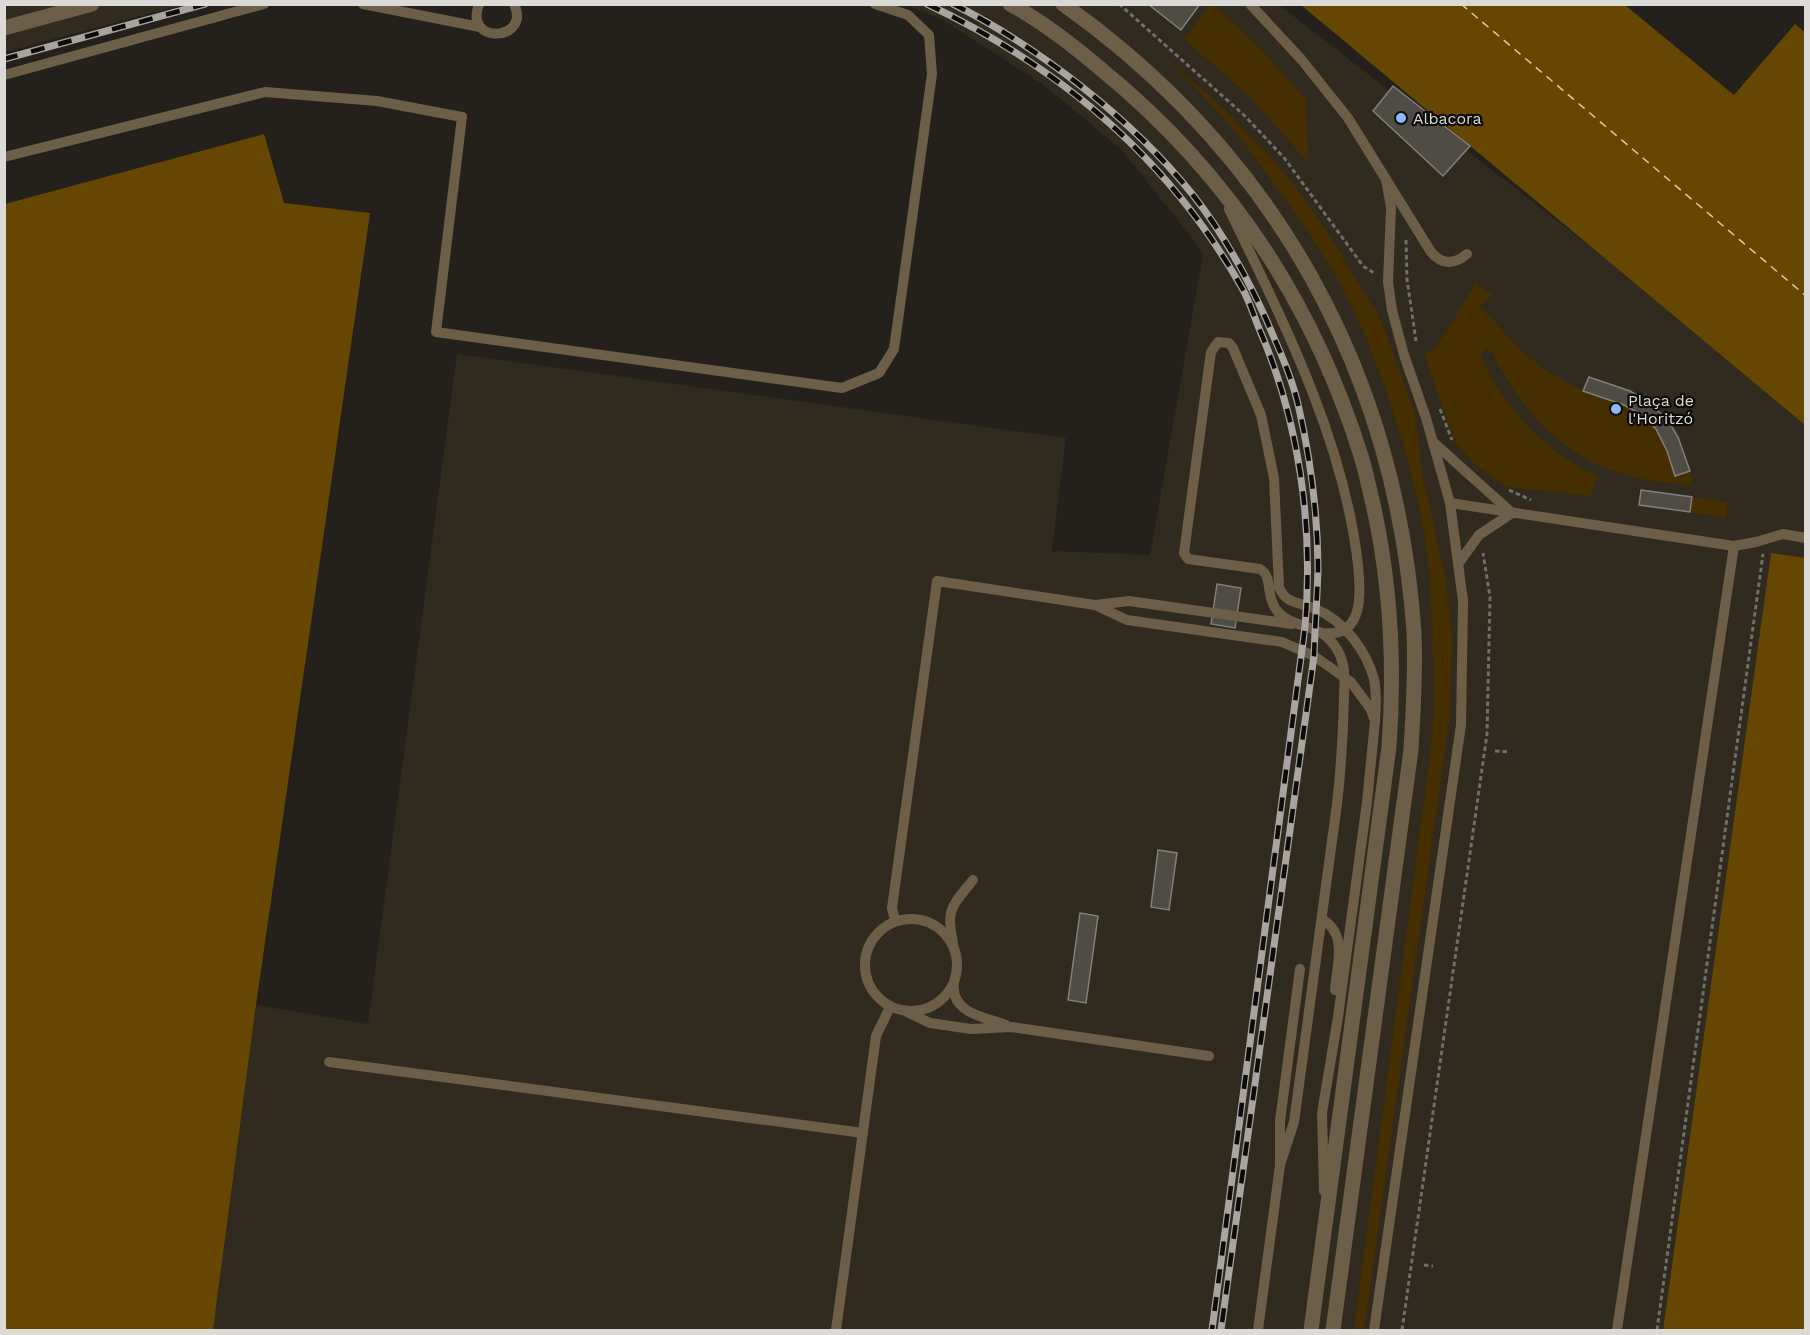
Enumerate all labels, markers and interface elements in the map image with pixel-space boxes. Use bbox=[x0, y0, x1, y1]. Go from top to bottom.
place label: Albacora bbox=[1413, 109, 1481, 128]
marker: Albacora bbox=[1394, 111, 1408, 125]
place label: Plaça de l'Horitzó bbox=[1628, 391, 1694, 428]
marker: Plaça de l'Horitzó bbox=[1609, 402, 1623, 416]

